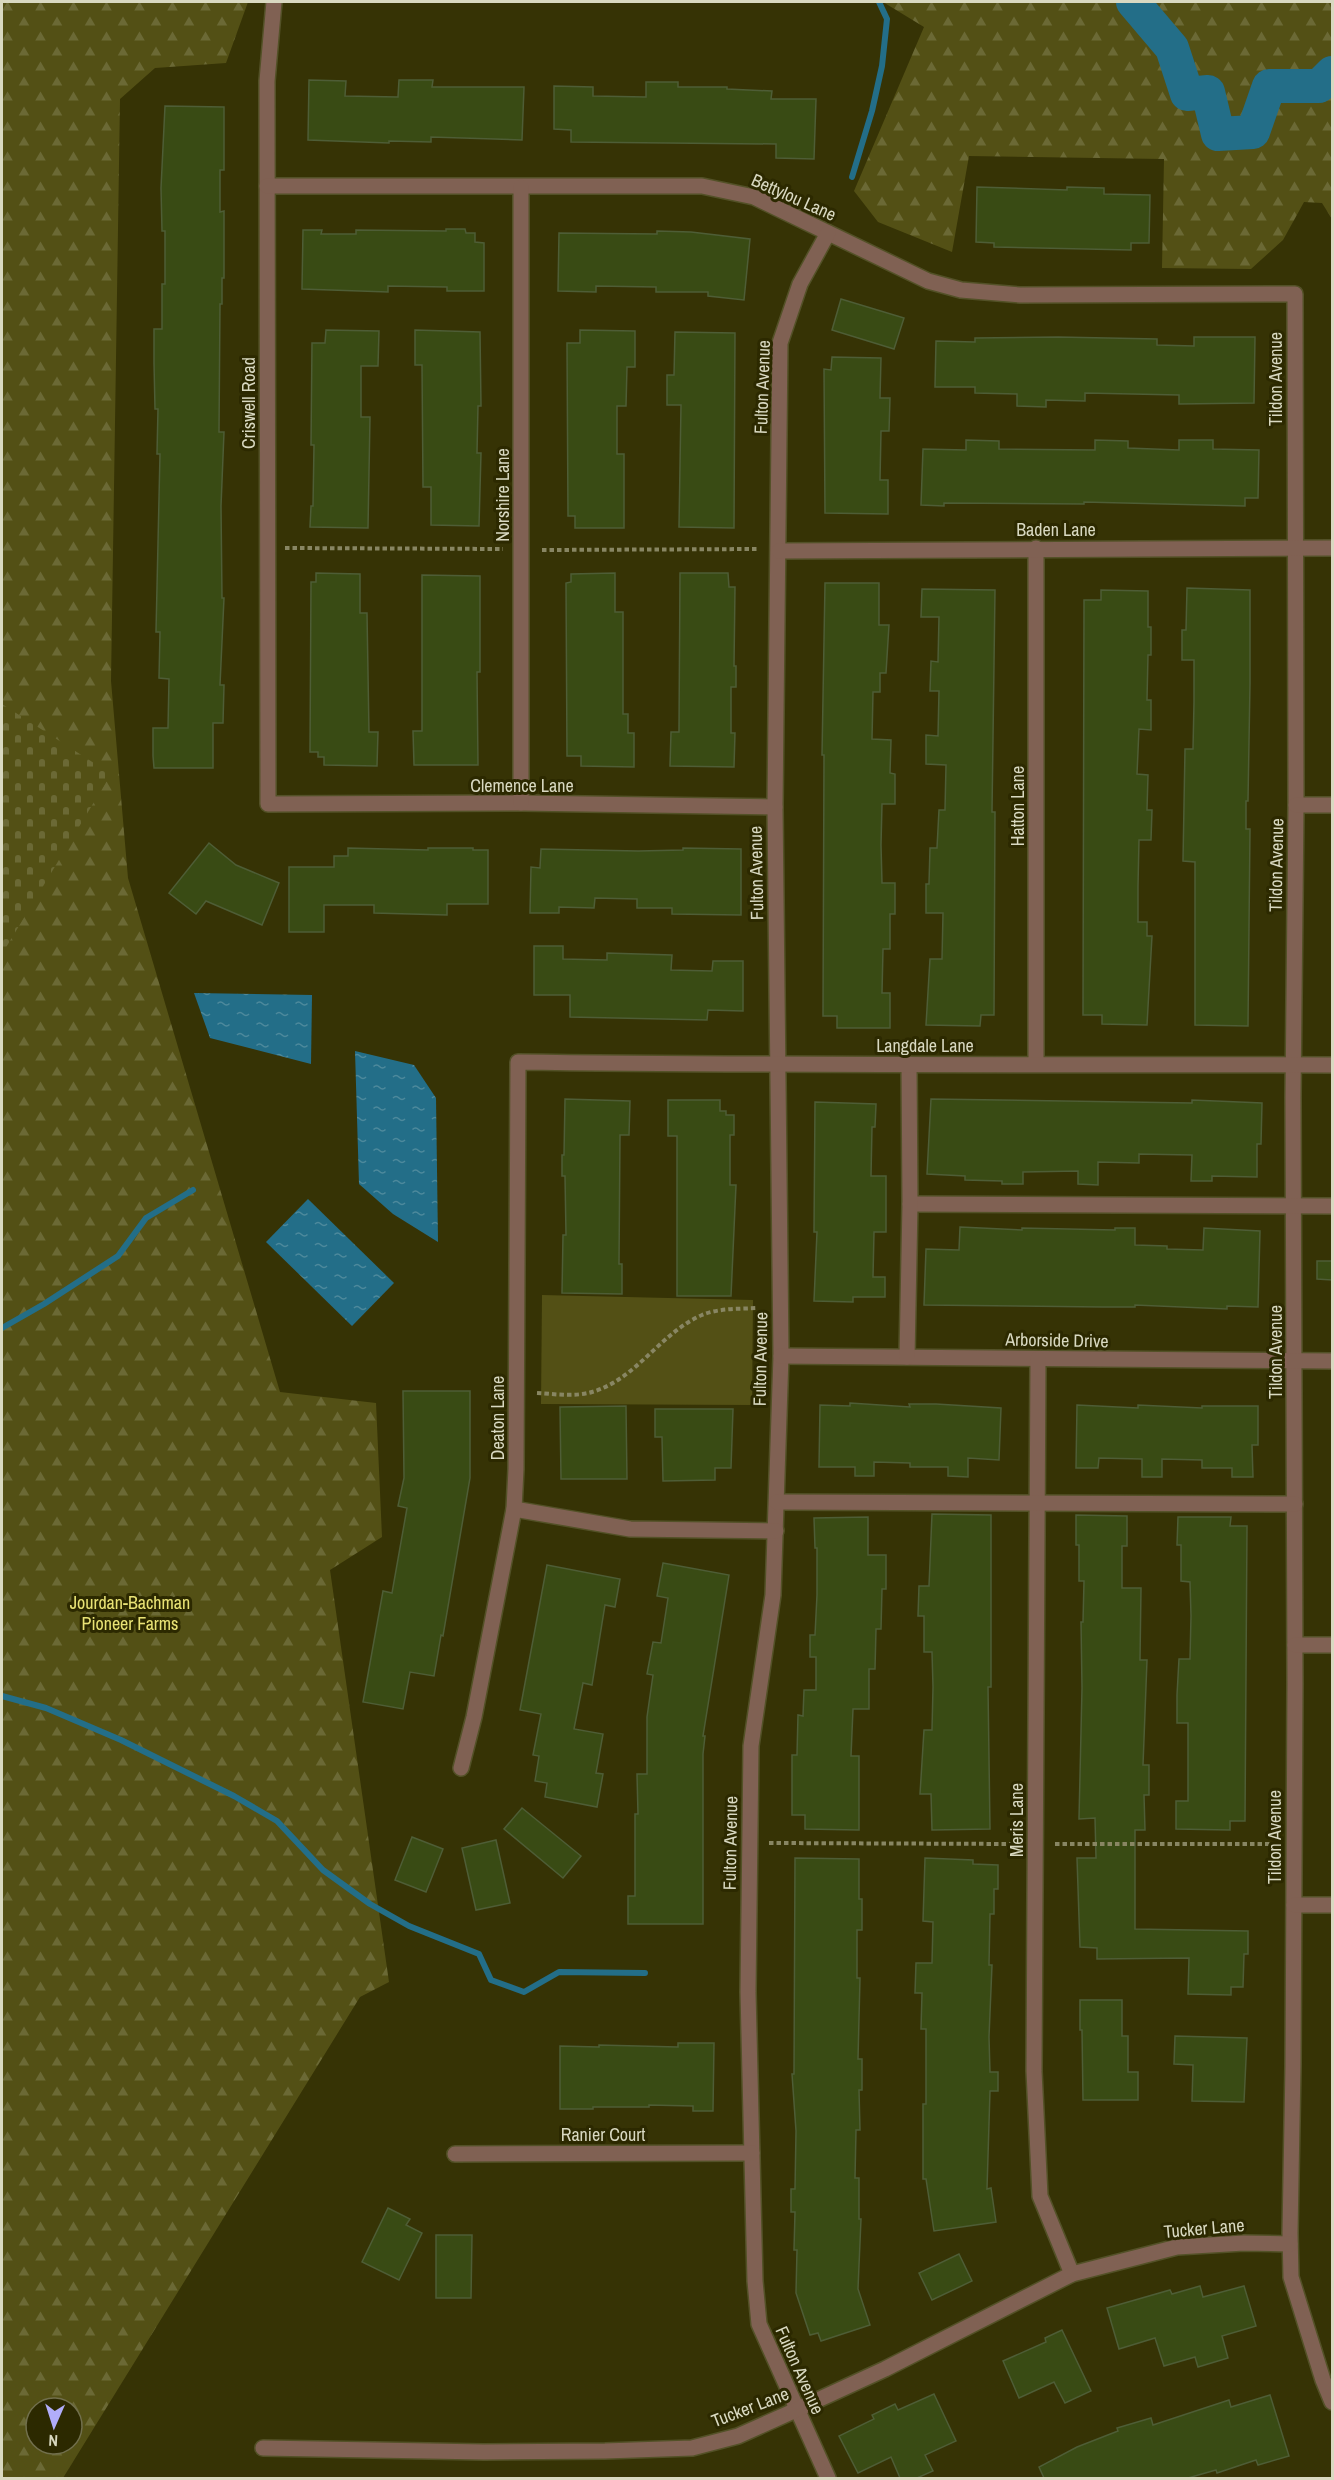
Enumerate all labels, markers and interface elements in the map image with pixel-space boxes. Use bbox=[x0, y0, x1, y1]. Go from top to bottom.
street label: Bettylou Lane bbox=[748, 167, 840, 227]
street label: Tildon Avenue bbox=[1263, 332, 1288, 426]
street label: Fulton Avenue bbox=[748, 340, 776, 434]
street label: Criswell Road bbox=[236, 357, 261, 449]
street label: Norshire Lane bbox=[490, 448, 515, 542]
street label: Baden Lane bbox=[1016, 517, 1096, 542]
street label: Hatton Lane bbox=[1005, 766, 1030, 846]
street label: Clemence Lane bbox=[470, 773, 574, 798]
street label: Tildon Avenue bbox=[1263, 818, 1289, 912]
street label: Fulton Avenue bbox=[743, 826, 769, 920]
street label: Langdale Lane bbox=[876, 1033, 974, 1058]
street label: Tildon Avenue bbox=[1263, 1305, 1288, 1399]
street label: Fulton Avenue bbox=[747, 1312, 773, 1406]
street label: Arborside Drive bbox=[1004, 1327, 1109, 1353]
street label: Deaton Lane bbox=[485, 1376, 510, 1460]
park label: Jourdan-Bachman Pioneer Farms bbox=[70, 1590, 190, 1636]
street label: Meris Lane bbox=[1004, 1783, 1029, 1857]
street label: Tildon Avenue bbox=[1262, 1790, 1287, 1884]
street label: Fulton Avenue bbox=[717, 1796, 743, 1890]
street label: Ranier Court bbox=[561, 2122, 645, 2147]
street label: Tucker Lane bbox=[1163, 2212, 1245, 2244]
street label: Fulton Avenue bbox=[769, 2322, 831, 2418]
street label: Tucker Lane bbox=[708, 2381, 792, 2433]
north arrow bbox=[24, 2396, 84, 2456]
text: N bbox=[48, 2430, 59, 2452]

